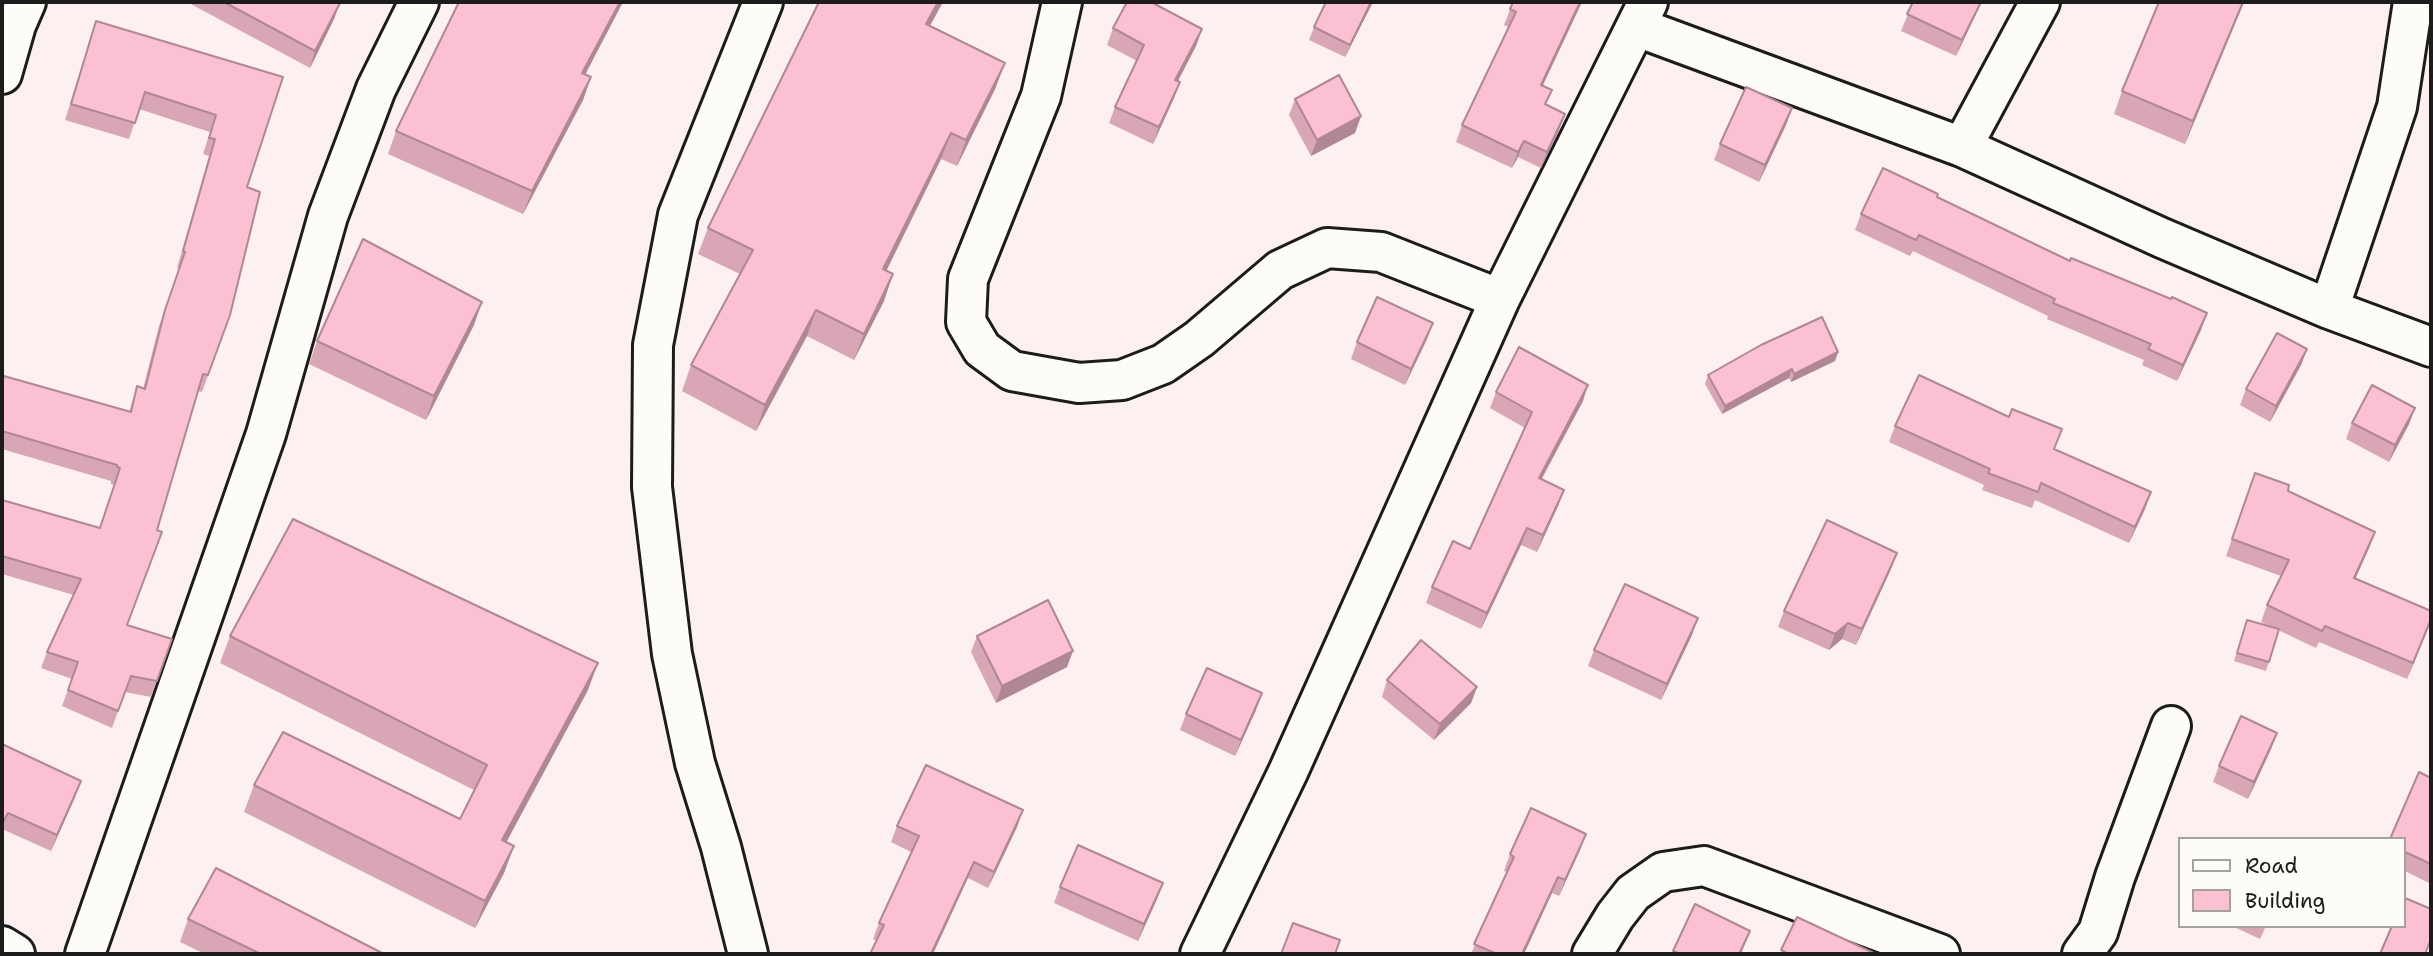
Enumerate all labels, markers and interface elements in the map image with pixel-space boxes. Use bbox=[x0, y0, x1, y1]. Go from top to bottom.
legend bbox=[2178, 837, 2405, 928]
text: Road bbox=[2245, 852, 2298, 880]
text: Building bbox=[2245, 887, 2325, 915]

